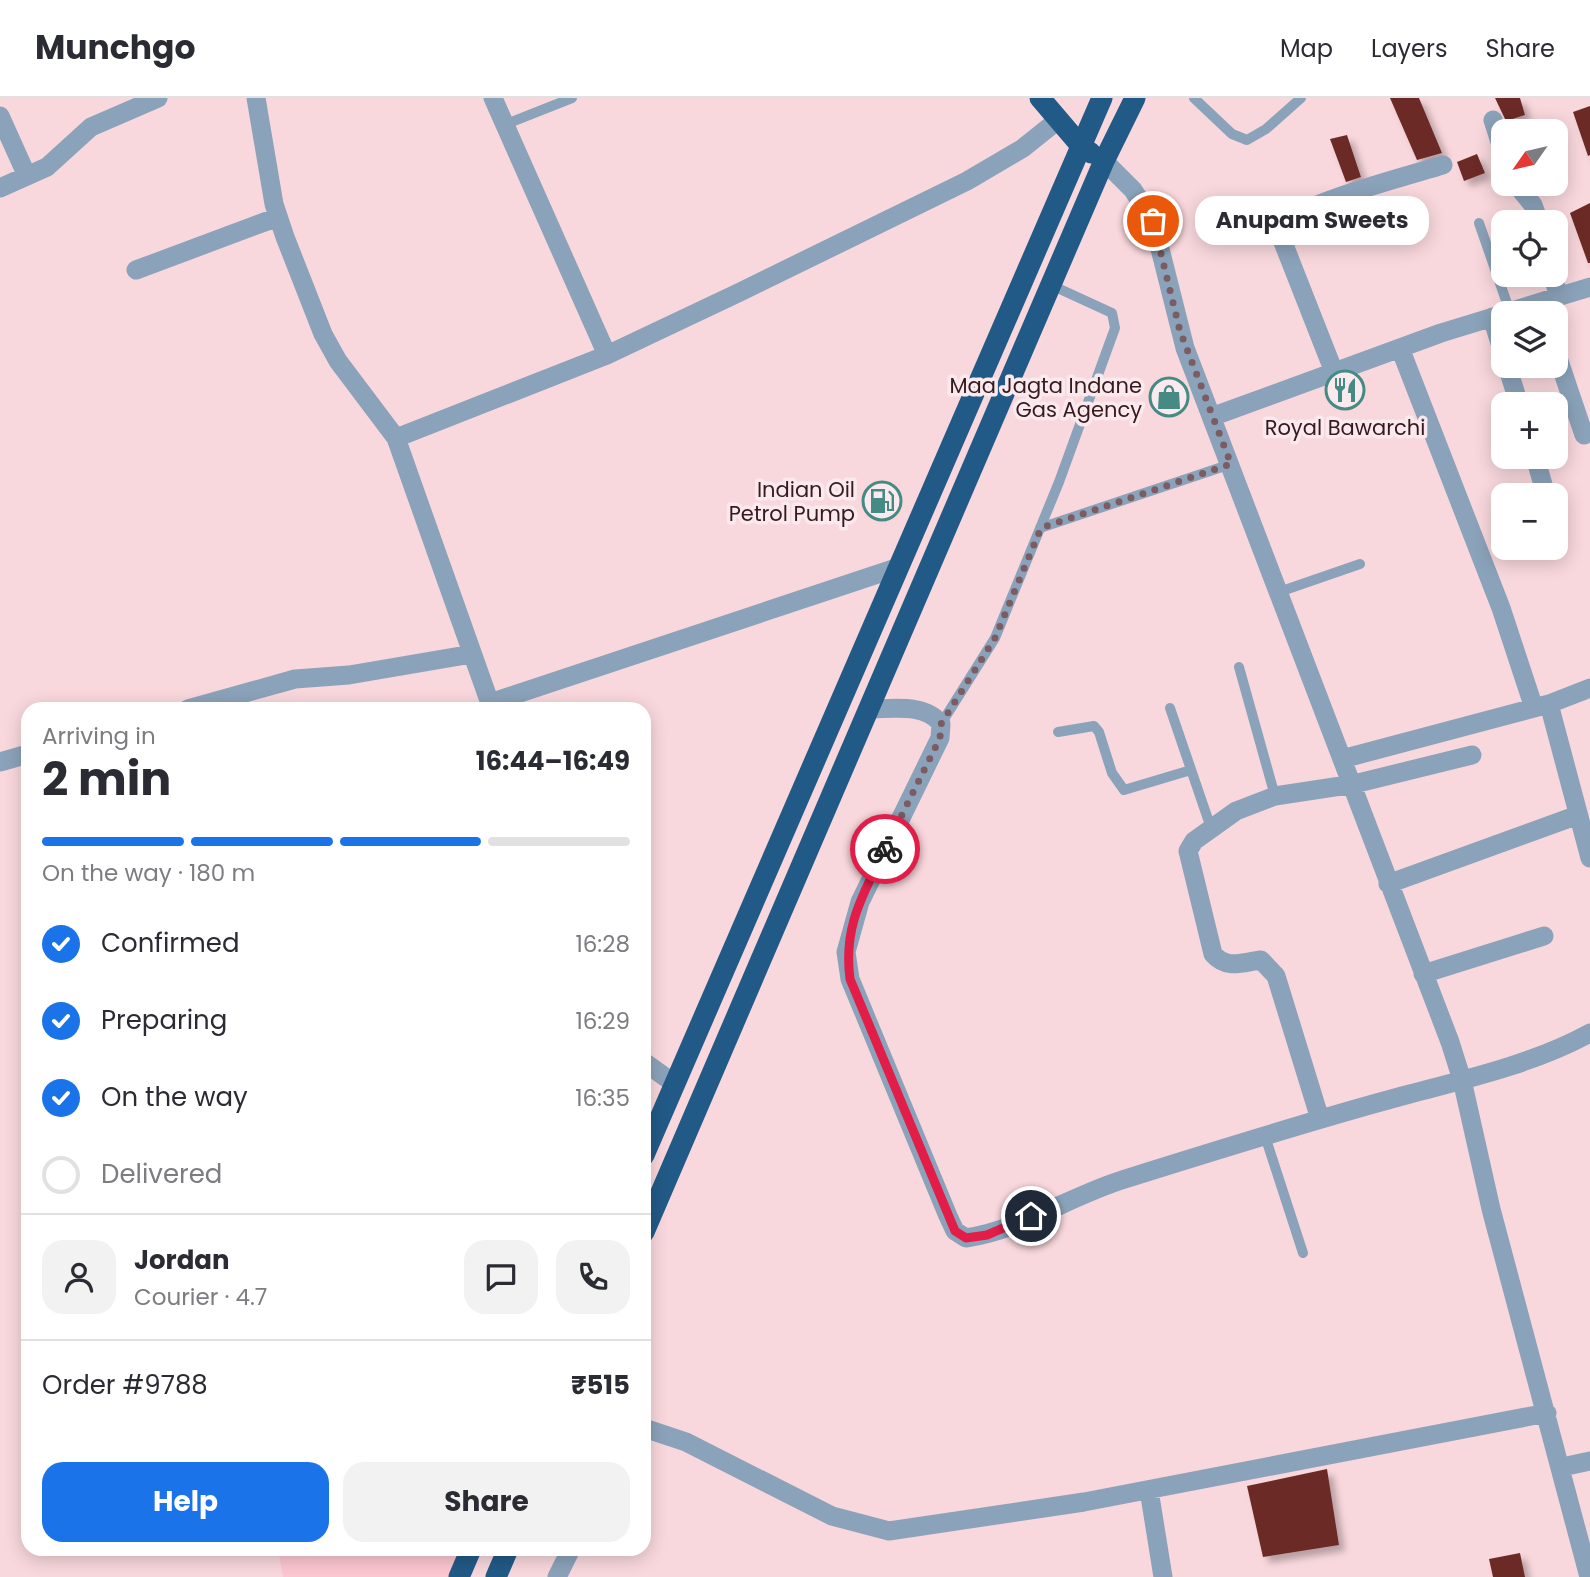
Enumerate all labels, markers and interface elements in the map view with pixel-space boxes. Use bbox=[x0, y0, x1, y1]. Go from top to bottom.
text: Munchgo bbox=[35, 24, 195, 71]
text: Map bbox=[1280, 32, 1333, 65]
text: Layers bbox=[1371, 32, 1447, 65]
text: Share bbox=[1485, 32, 1555, 65]
north arrow bbox=[1491, 119, 1568, 196]
map controls bbox=[1491, 119, 1568, 560]
pin bbox=[1123, 191, 1183, 251]
callout: Anupam Sweets bbox=[1195, 197, 1430, 246]
icon: bag bbox=[1134, 202, 1172, 240]
text: Anupam Sweets bbox=[1216, 204, 1409, 236]
button: locate bbox=[1491, 210, 1568, 287]
button: layers bbox=[1491, 301, 1568, 378]
restaurant icon: Royal Bawarchi bbox=[1324, 369, 1366, 411]
place label: Maa Jagta Indane Gas Agency bbox=[949, 371, 1142, 424]
shop icon: Maa Jagta Indane Gas Agency bbox=[1148, 376, 1190, 418]
button: + bbox=[1491, 392, 1568, 469]
place label: Royal Bawarchi bbox=[1265, 413, 1425, 442]
place label: Indian Oil Petrol Pump bbox=[729, 475, 855, 528]
fuel station icon: Indian Oil Petrol Pump bbox=[861, 480, 903, 522]
button: − bbox=[1491, 483, 1568, 560]
text: Arriving in bbox=[42, 720, 156, 752]
text: 16:44–16:49 bbox=[476, 743, 630, 779]
text: 2 min bbox=[42, 747, 171, 811]
courier bbox=[850, 814, 920, 884]
icon: bike bbox=[866, 830, 904, 868]
text: On the way · 180 m bbox=[42, 857, 255, 889]
icon: check bbox=[42, 925, 80, 963]
text: Confirmed bbox=[101, 925, 239, 961]
text: 16:28 bbox=[575, 928, 630, 960]
icon: check bbox=[42, 1002, 80, 1040]
text: Preparing bbox=[101, 1002, 227, 1038]
text: 16:29 bbox=[575, 1005, 630, 1037]
icon: check bbox=[42, 1079, 80, 1117]
text: On the way bbox=[101, 1079, 248, 1115]
text: 16:35 bbox=[575, 1082, 630, 1114]
text: Delivered bbox=[101, 1156, 222, 1192]
pin bbox=[1001, 1186, 1061, 1246]
icon: home bbox=[1012, 1197, 1050, 1235]
button: person bbox=[42, 1240, 116, 1314]
button: chat bbox=[464, 1240, 538, 1314]
button: phone bbox=[556, 1240, 630, 1314]
text: Jordan bbox=[134, 1242, 230, 1278]
text: Courier · 4.7 bbox=[134, 1281, 267, 1313]
text: Order #9788 bbox=[42, 1367, 208, 1403]
text: ₹515 bbox=[571, 1367, 630, 1403]
button: Help bbox=[42, 1462, 329, 1542]
button: Share bbox=[343, 1462, 630, 1542]

